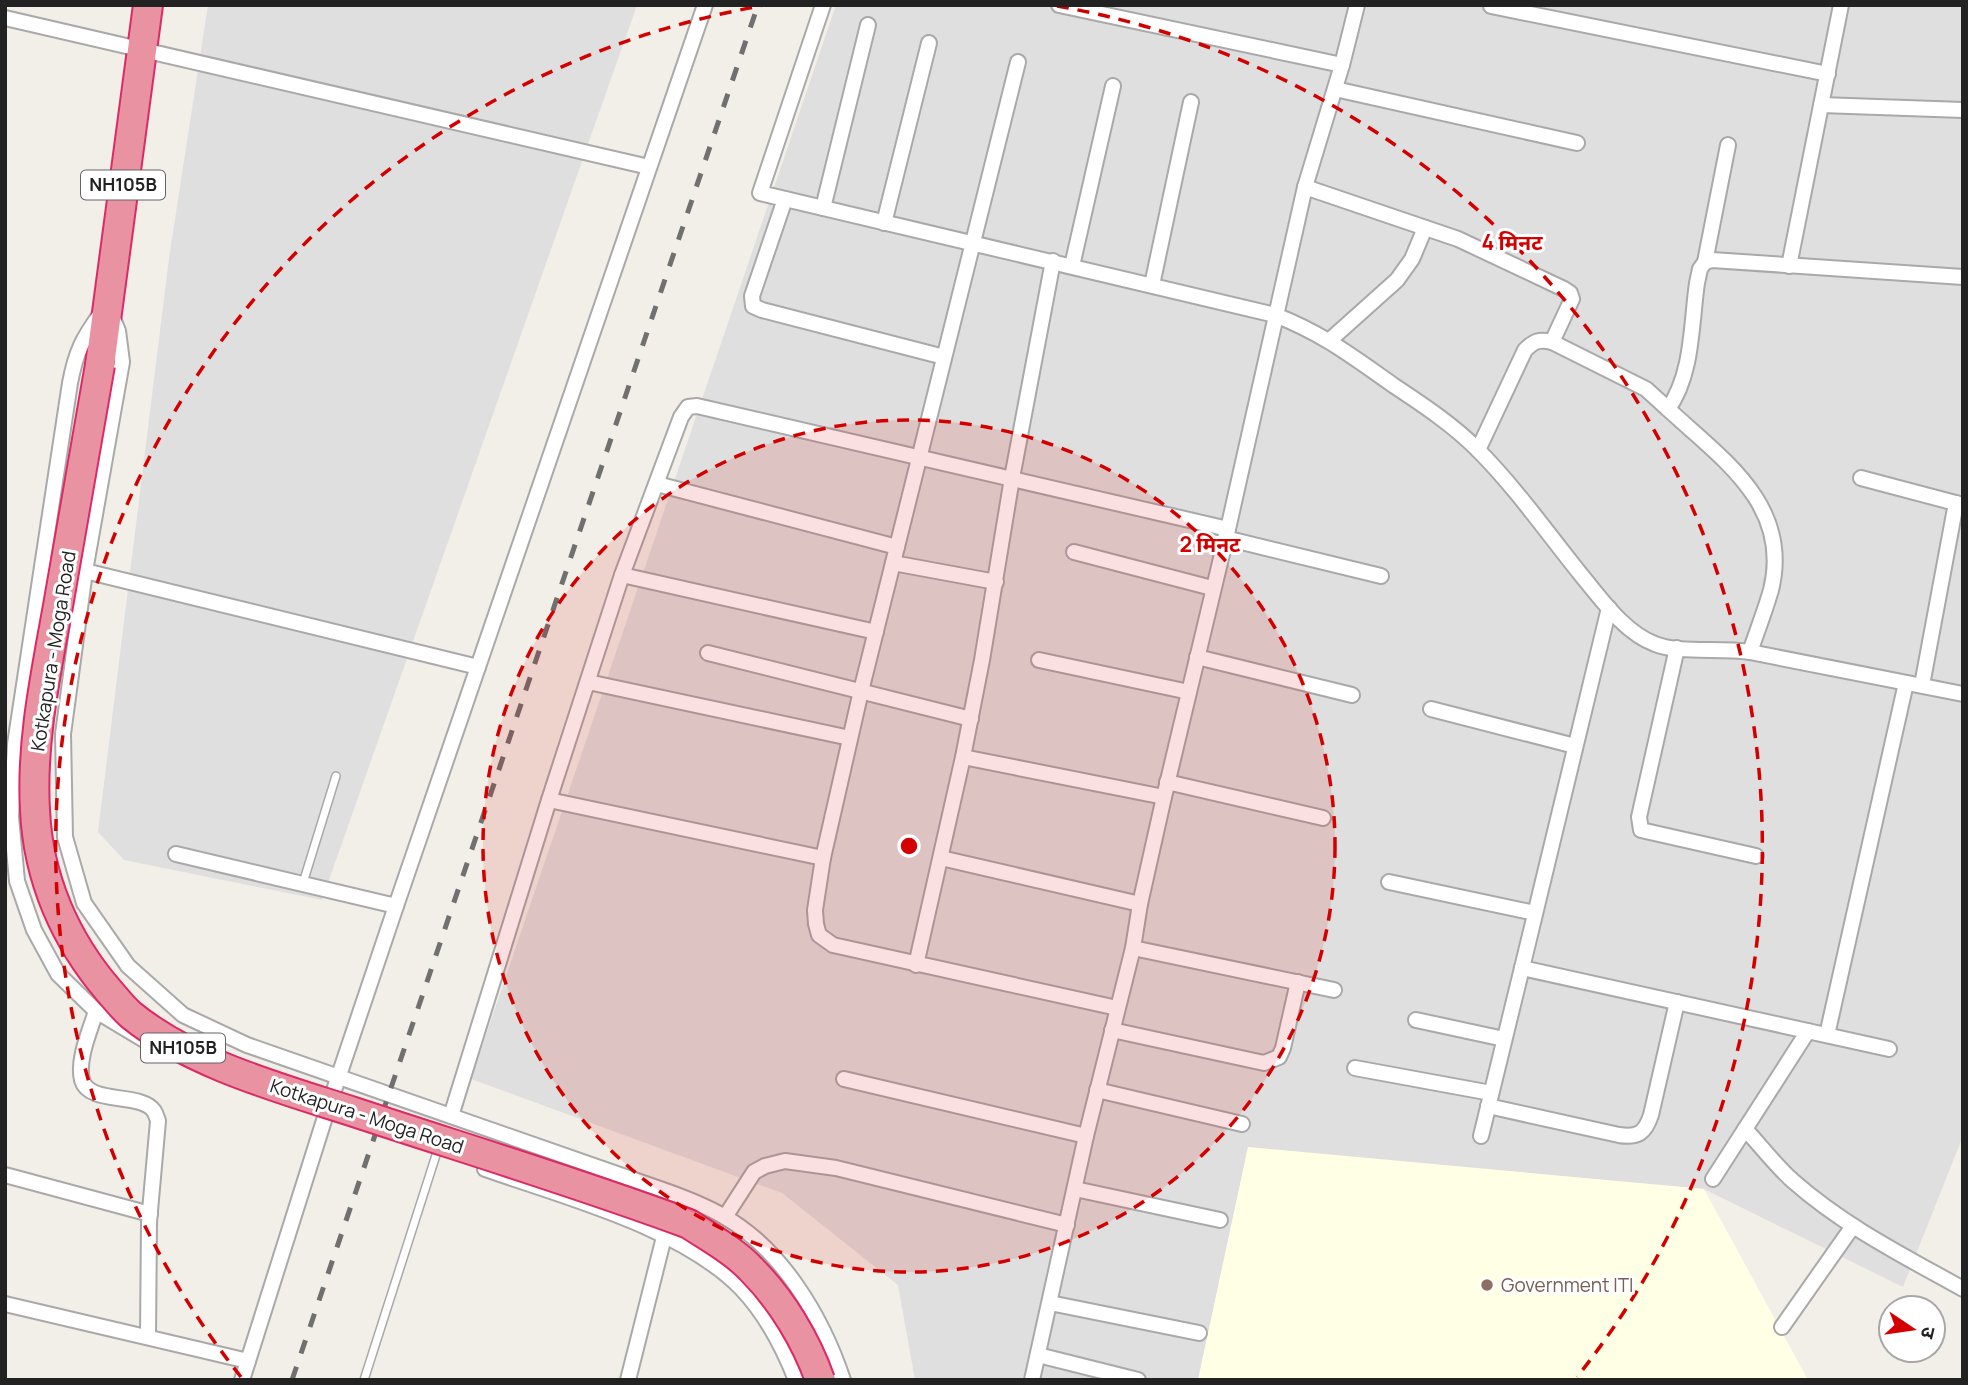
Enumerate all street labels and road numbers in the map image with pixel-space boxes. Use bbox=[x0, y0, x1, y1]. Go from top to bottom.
road number: NH105B bbox=[81, 170, 165, 200]
street label: Kotkapura - Moga Road bbox=[24, 549, 82, 753]
road number: NH105B bbox=[141, 1034, 225, 1063]
street label: Kotkapura - Moga Road bbox=[267, 1072, 467, 1160]

